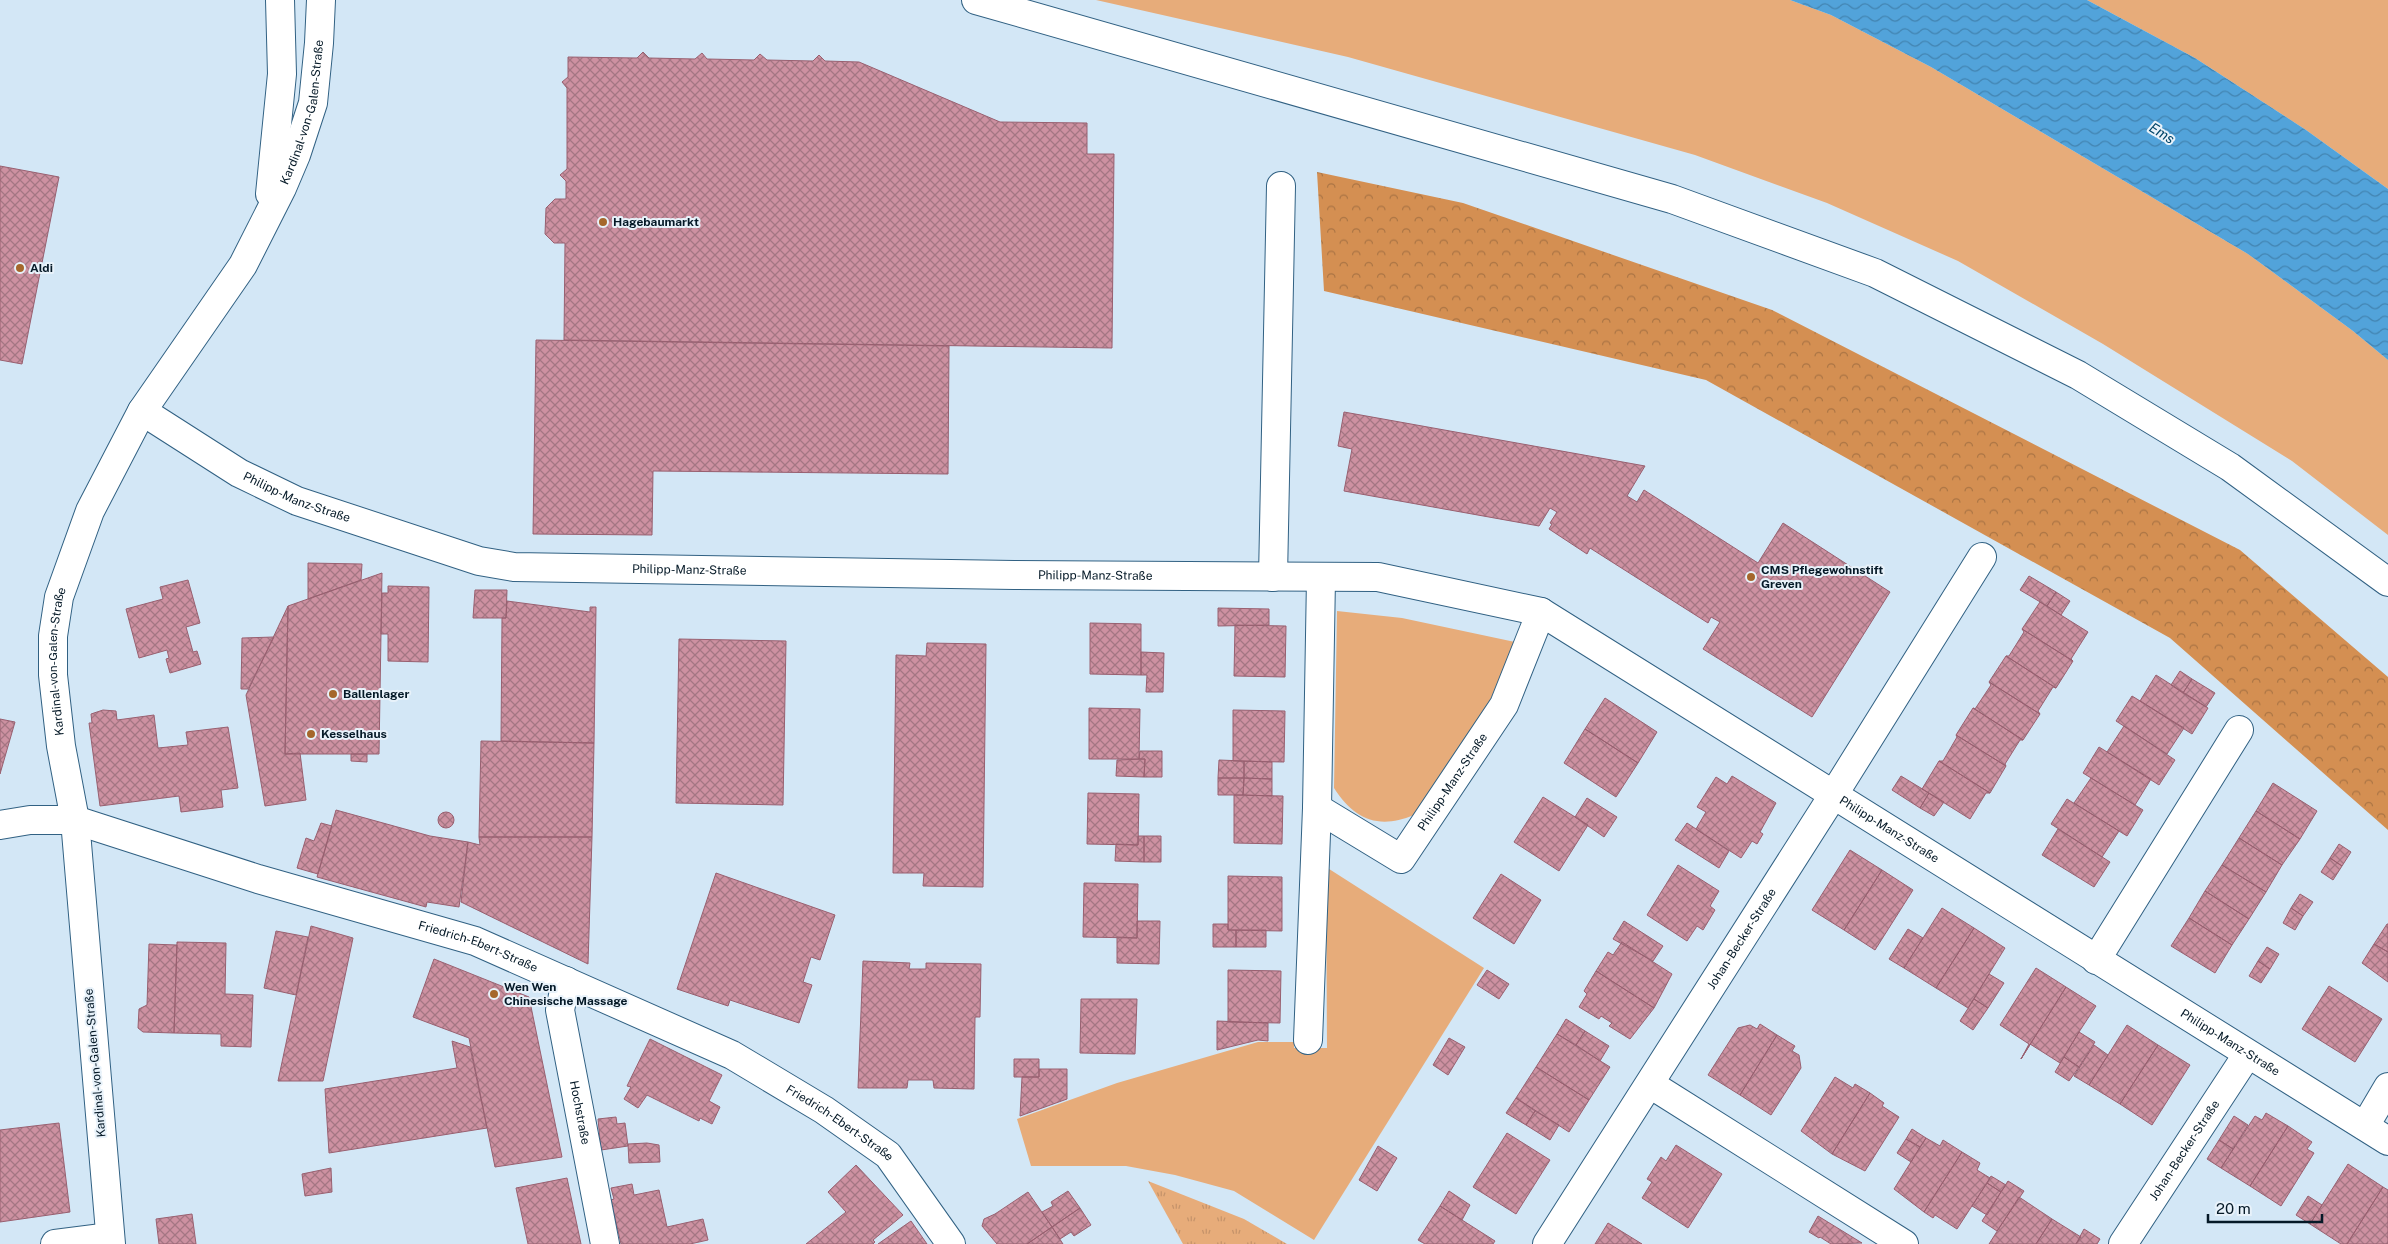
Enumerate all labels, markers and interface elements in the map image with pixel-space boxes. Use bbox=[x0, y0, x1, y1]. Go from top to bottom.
street label: Kardinal-von-Galen-Straße bbox=[277, 39, 326, 187]
water label: Ems bbox=[2146, 119, 2178, 147]
place label: Hagebaumarkt bbox=[613, 215, 699, 229]
marker: Hagebaumarkt bbox=[597, 216, 609, 228]
place label: Aldi bbox=[30, 261, 53, 275]
marker: Aldi bbox=[14, 262, 26, 274]
street label: Philipp-Manz-Straße bbox=[241, 469, 352, 525]
street label: Philipp-Manz-Straße bbox=[632, 562, 747, 578]
place label: CMS Pflegewohnstift Greven bbox=[1761, 563, 1883, 591]
street label: Philipp-Manz-Straße bbox=[1038, 568, 1153, 583]
marker: CMS Pflegewohnstift Greven bbox=[1745, 571, 1757, 583]
street label: Kardinal-von-Galen-Straße bbox=[46, 585, 69, 736]
place label: Ballenlager bbox=[343, 687, 409, 701]
marker: Ballenlager bbox=[327, 688, 339, 700]
place label: Kesselhaus bbox=[321, 727, 387, 741]
marker: Kesselhaus bbox=[305, 728, 317, 740]
street label: Philipp-Manz-Straße bbox=[1415, 730, 1490, 833]
street label: Philipp-Manz-Straße bbox=[1837, 793, 1942, 866]
street label: Johan-Becker-Straße bbox=[1704, 886, 1779, 992]
street label: Friedrich-Ebert-Straße bbox=[417, 918, 540, 975]
place label: Wen Wen Chinesische Massage bbox=[504, 980, 628, 1008]
street label: Kardinal-von-Galen-Straße bbox=[82, 988, 108, 1138]
marker: Wen Wen Chinesische Massage bbox=[488, 988, 500, 1000]
street label: Philipp-Manz-Straße bbox=[2178, 1006, 2283, 1079]
street label: Hochstraße bbox=[567, 1079, 593, 1146]
street label: Friedrich-Ebert-Straße bbox=[784, 1082, 897, 1164]
street label: Johan-Becker-Straße bbox=[2146, 1097, 2222, 1203]
scale bar bbox=[2208, 1192, 2322, 1224]
text: 20 m bbox=[2216, 1200, 2251, 1217]

